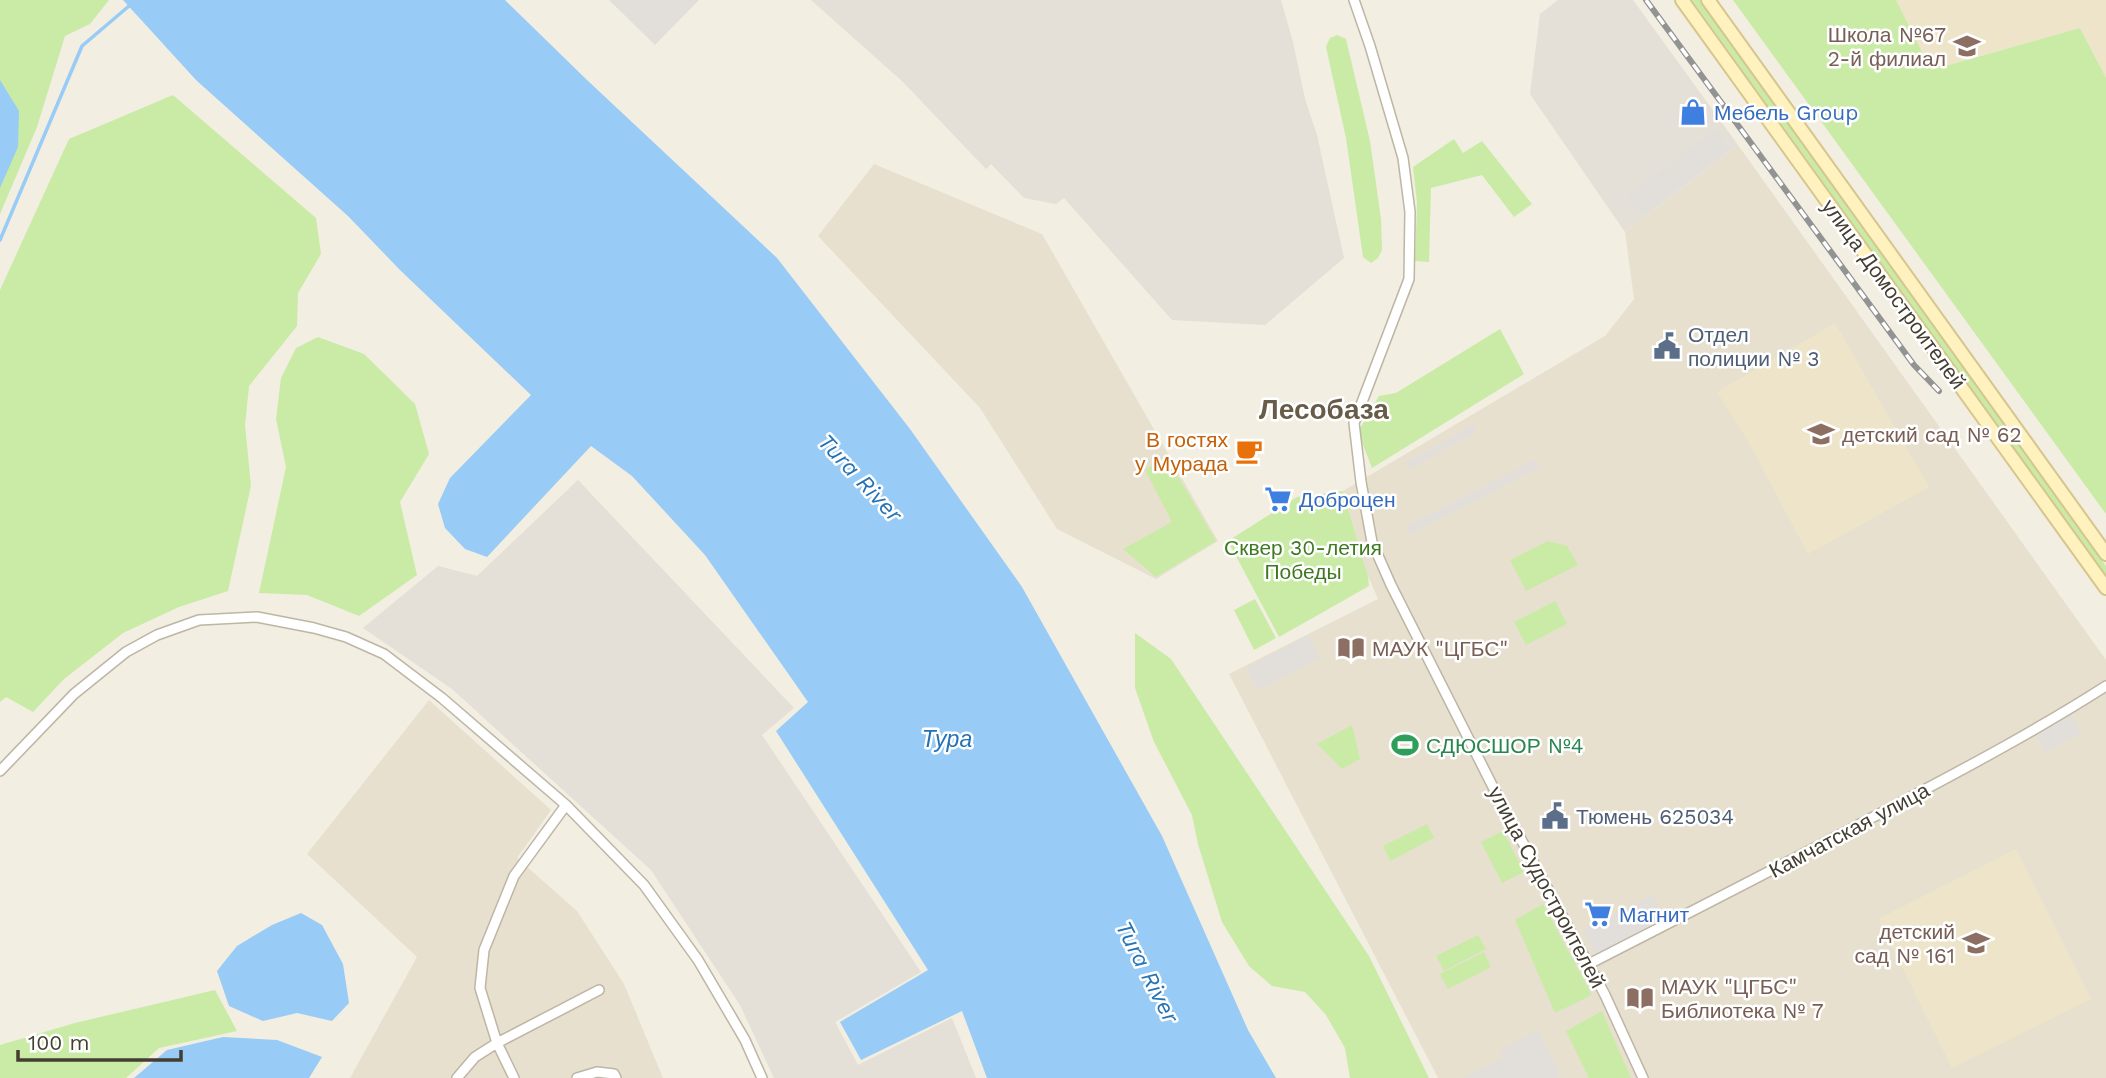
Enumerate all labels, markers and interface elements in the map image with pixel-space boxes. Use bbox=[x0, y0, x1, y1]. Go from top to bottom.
place label: Школа №67 2-й филиал bbox=[1828, 22, 1946, 71]
school or university icon: Школа №67 2-й филиал bbox=[1952, 31, 1982, 61]
shop icon: Мебель Group bbox=[1678, 97, 1708, 127]
place label: Мебель Group bbox=[1714, 100, 1858, 125]
street label: улица Домостроителей bbox=[1817, 194, 1971, 394]
place label: Отдел полиции № 3 bbox=[1688, 322, 1820, 371]
public building icon: Отдел полиции № 3 bbox=[1652, 331, 1682, 361]
district label: Лесобаза bbox=[1259, 393, 1389, 426]
school or university icon: детский сад № 62 bbox=[1806, 419, 1836, 449]
place label: детский сад № 62 bbox=[1842, 422, 2022, 447]
place label: В гостях у Мурада bbox=[1135, 427, 1228, 476]
water label: Tura River bbox=[812, 428, 908, 528]
cafe icon: В гостях у Мурада bbox=[1234, 436, 1264, 466]
supermarket icon: Доброцен bbox=[1263, 484, 1293, 514]
place label: Доброцен bbox=[1299, 487, 1396, 512]
park label: Сквер 30-летия Победы bbox=[1224, 535, 1382, 584]
library icon: МАУК "ЦГБС" bbox=[1336, 633, 1366, 663]
place label: МАУК "ЦГБС" bbox=[1372, 636, 1508, 661]
water label: Тура bbox=[922, 726, 972, 753]
sports icon: СДЮСШОР №4 bbox=[1390, 730, 1420, 760]
place label: СДЮСШОР №4 bbox=[1426, 733, 1584, 758]
street label: Камчатская улица bbox=[1765, 777, 1934, 883]
street label: улица Судостроителей bbox=[1483, 782, 1611, 992]
public building icon: Тюмень 625034 bbox=[1540, 801, 1570, 831]
place label: Тюмень 625034 bbox=[1576, 804, 1734, 829]
supermarket icon: Магнит bbox=[1583, 899, 1613, 929]
place label: Магнит bbox=[1619, 902, 1689, 927]
water label: Tura River bbox=[1110, 917, 1185, 1028]
place label: детский сад № 161 bbox=[1855, 919, 1955, 968]
school or university icon: детский сад № 161 bbox=[1961, 928, 1991, 958]
place label: МАУК "ЦГБС" Библиотека № 7 bbox=[1661, 974, 1824, 1023]
library icon: МАУК "ЦГБС" Библиотека № 7 bbox=[1625, 983, 1655, 1013]
scale bar bbox=[18, 1018, 180, 1062]
text: 100 m bbox=[28, 1030, 90, 1055]

